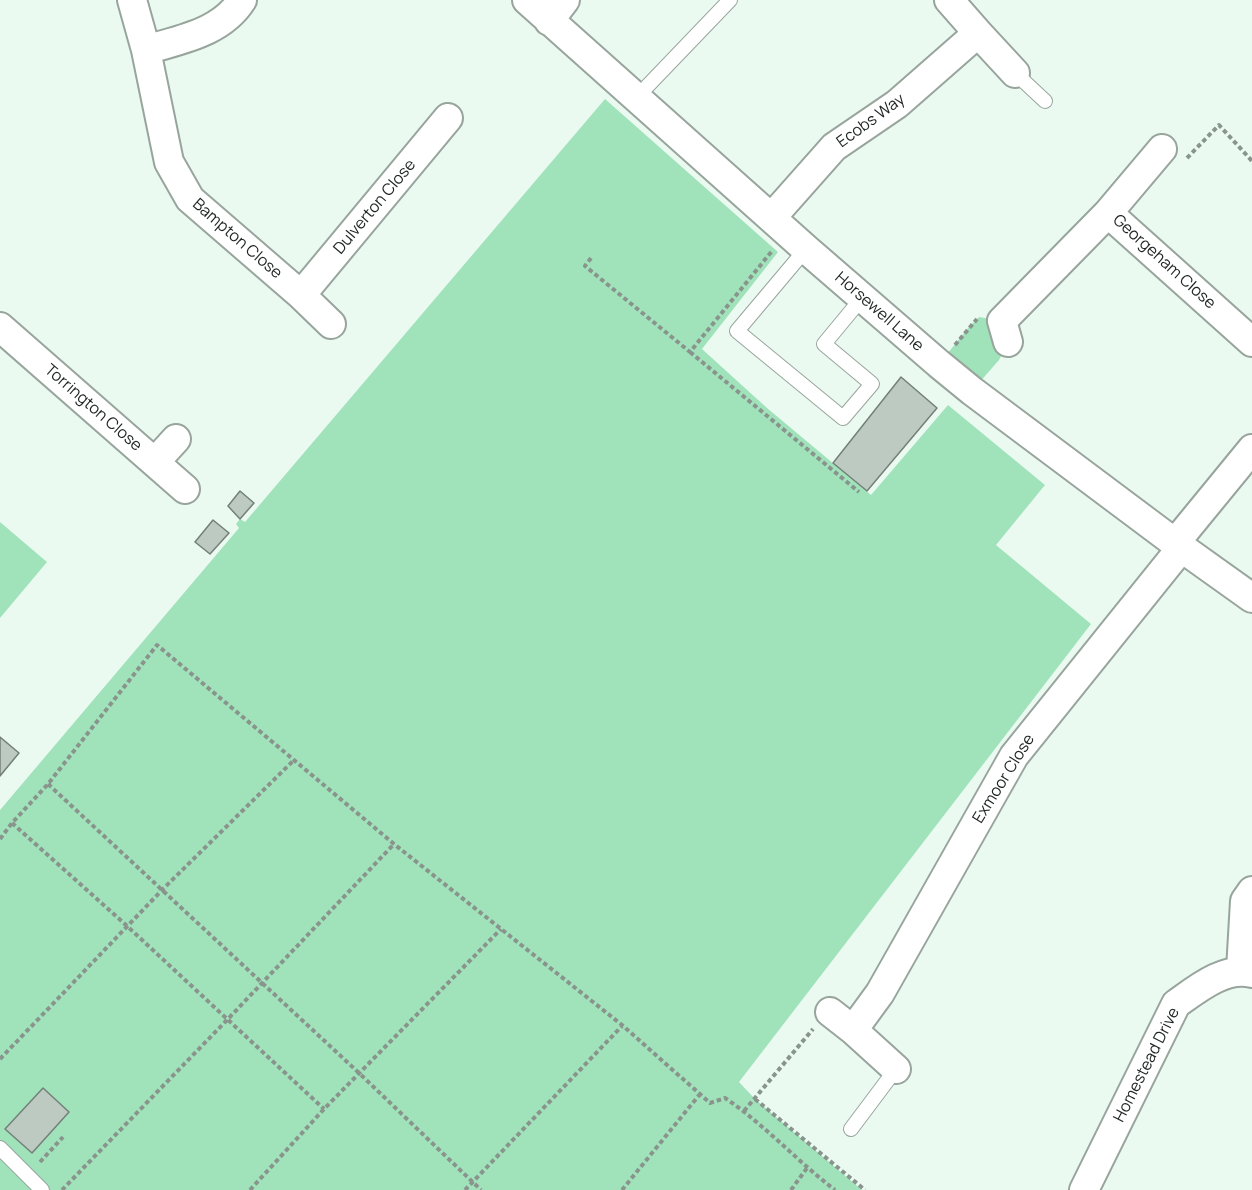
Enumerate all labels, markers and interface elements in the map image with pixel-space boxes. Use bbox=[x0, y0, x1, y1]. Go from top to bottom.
street label: Ecobs Way bbox=[833, 90, 909, 152]
street label: Dulverton Close bbox=[330, 156, 420, 258]
street label: Bampton Close bbox=[188, 195, 286, 283]
street label: Georgeham Close bbox=[1109, 211, 1219, 313]
street label: Horsewell Lane bbox=[831, 268, 927, 356]
street label: Torrington Close bbox=[40, 361, 146, 455]
street label: Exmoor Close bbox=[969, 731, 1039, 827]
street label: Homestead Drive bbox=[1110, 1005, 1184, 1125]

